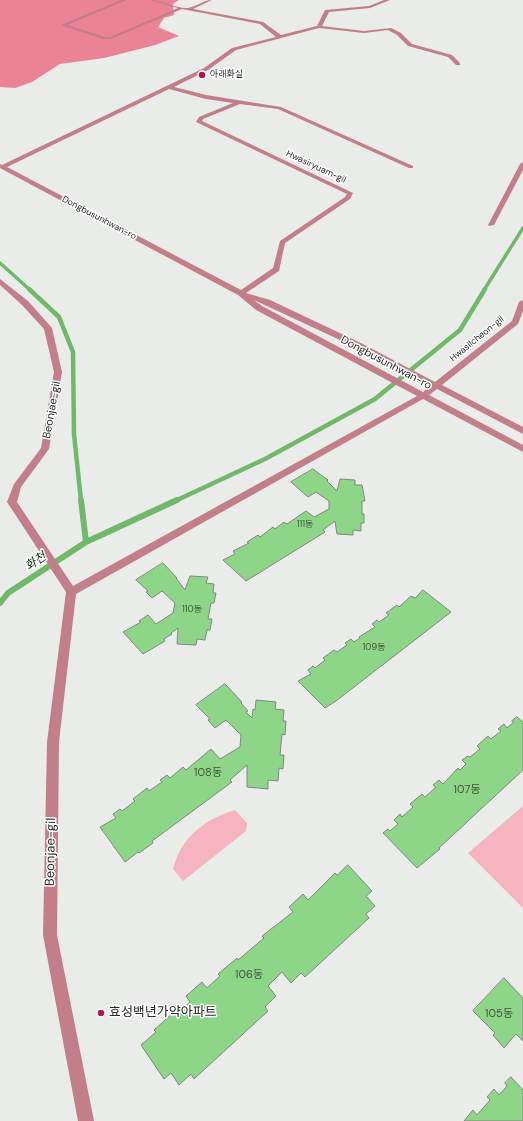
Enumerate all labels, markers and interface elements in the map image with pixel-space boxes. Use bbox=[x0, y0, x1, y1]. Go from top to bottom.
marker: 아래화실 bbox=[197, 70, 207, 80]
place label: 아래화실 bbox=[210, 70, 243, 80]
street label: Hwasiryuam-gil bbox=[284, 148, 348, 186]
street label: Dongbusunhwan-ro bbox=[60, 194, 138, 242]
street label: Hwasilcheon-gil bbox=[448, 314, 506, 364]
street label: Dongbusunhwan-ro bbox=[338, 333, 434, 393]
street label: Beonjae-gil bbox=[40, 380, 64, 440]
house number: 111동 bbox=[297, 520, 313, 530]
water label: 화천 bbox=[23, 550, 49, 574]
house number: 110동 bbox=[182, 605, 202, 615]
house number: 109동 bbox=[363, 643, 385, 653]
house number: 108동 bbox=[194, 766, 222, 780]
house number: 107동 bbox=[454, 783, 480, 797]
street label: Beonjae-gil bbox=[43, 818, 59, 886]
house number: 106동 bbox=[235, 968, 263, 982]
place label: 효성백년가약아파트 bbox=[109, 1005, 217, 1021]
house number: 105동 bbox=[485, 1007, 513, 1021]
marker: 효성백년가약아파트 bbox=[96, 1008, 106, 1018]

